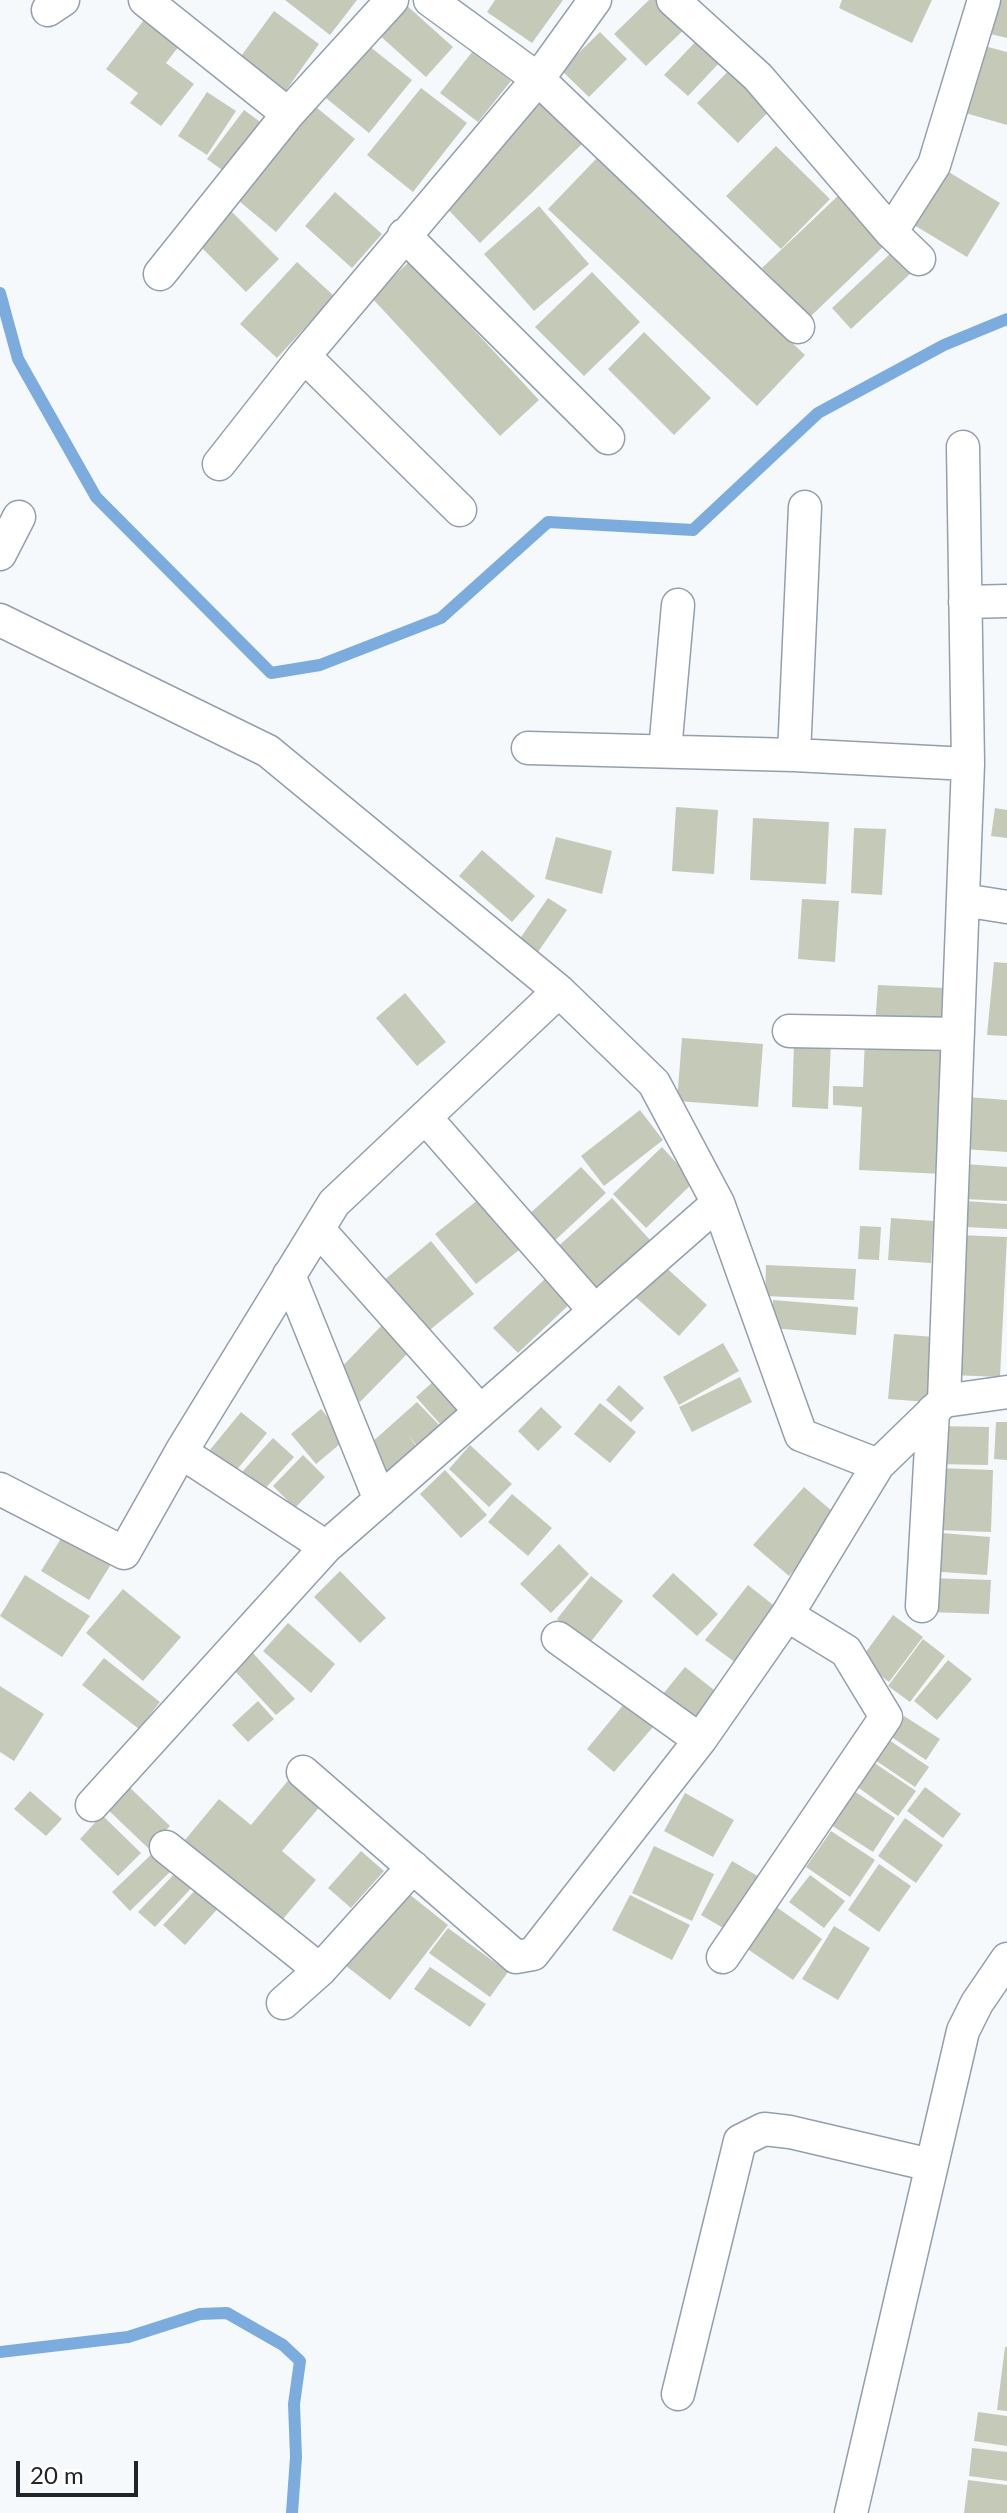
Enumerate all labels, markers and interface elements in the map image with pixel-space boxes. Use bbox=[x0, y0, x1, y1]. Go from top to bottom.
scale bar bbox=[20, 2445, 142, 2495]
text: 20 m bbox=[30, 2460, 84, 2489]

